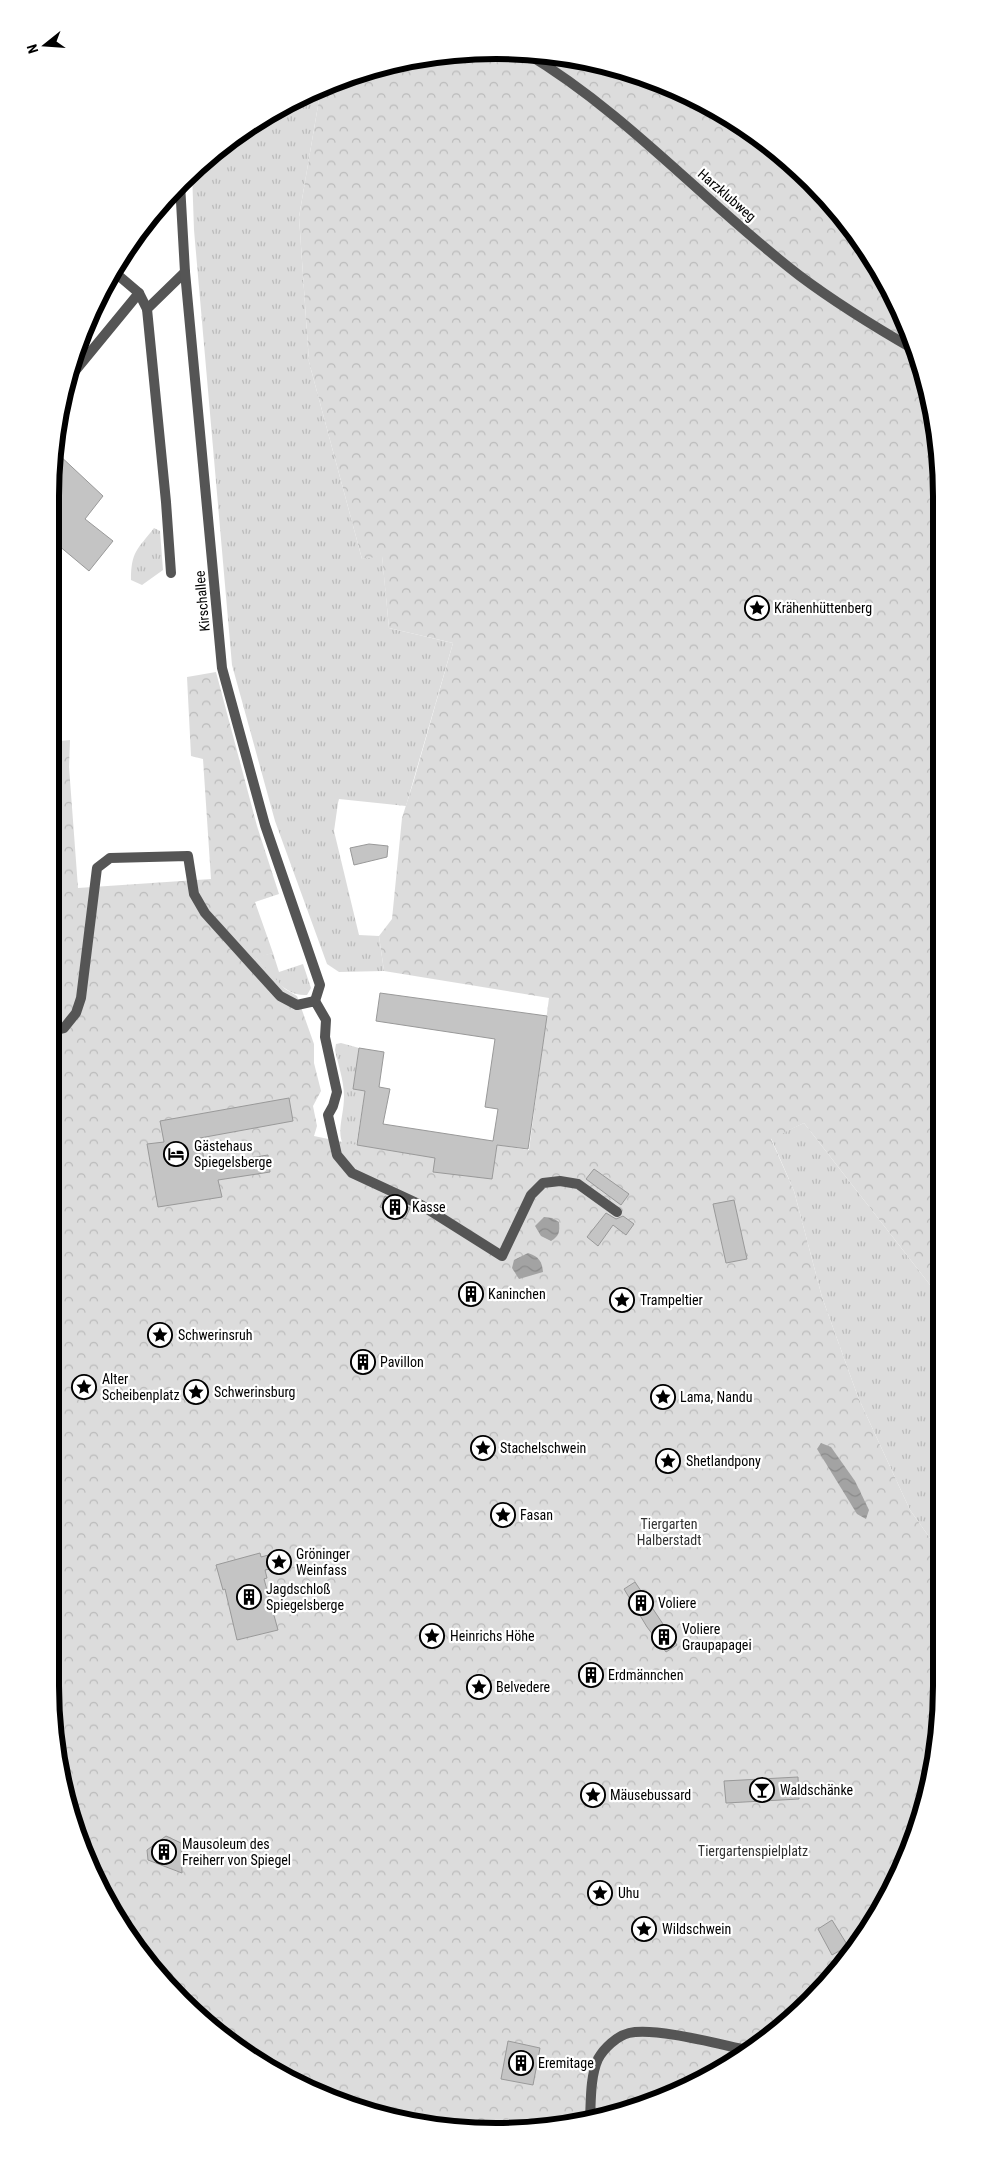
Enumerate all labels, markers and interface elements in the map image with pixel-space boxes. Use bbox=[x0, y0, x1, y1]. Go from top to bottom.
north arrow bbox=[20, 20, 70, 70]
text: N bbox=[24, 42, 41, 55]
street label: Harzklubweg bbox=[695, 165, 759, 225]
street label: Kirschallee bbox=[191, 569, 213, 632]
place icon: Krähenhüttenberg bbox=[744, 595, 770, 621]
place label: Krähenhüttenberg bbox=[774, 600, 872, 616]
place label: Gästehaus Spiegelsberge bbox=[194, 1138, 273, 1170]
hotel icon: Gästehaus Spiegelsberge bbox=[163, 1141, 189, 1167]
building icon: Kasse bbox=[382, 1194, 408, 1220]
place label: Kasse bbox=[412, 1199, 446, 1215]
building icon: Kaninchen bbox=[458, 1281, 484, 1307]
place label: Kaninchen bbox=[488, 1286, 546, 1302]
place icon: Trampeltier bbox=[609, 1287, 635, 1313]
place label: Trampeltier bbox=[640, 1292, 703, 1308]
place icon: Schwerinsruh bbox=[147, 1322, 173, 1348]
place label: Schwerinsruh bbox=[178, 1327, 253, 1343]
building icon: Pavillon bbox=[350, 1349, 376, 1375]
place label: Pavillon bbox=[380, 1354, 424, 1370]
place label: Alter Scheibenplatz bbox=[102, 1371, 180, 1403]
place icon: Alter Scheibenplatz bbox=[71, 1374, 97, 1400]
place icon: Schwerinsburg bbox=[183, 1379, 209, 1405]
place label: Schwerinsburg bbox=[214, 1384, 296, 1400]
place icon: Lama, Nandu bbox=[650, 1384, 676, 1410]
place label: Lama, Nandu bbox=[680, 1389, 752, 1405]
place icon: Stachelschwein bbox=[470, 1435, 496, 1461]
place label: Stachelschwein bbox=[500, 1440, 586, 1456]
place icon: Shetlandpony bbox=[655, 1448, 681, 1474]
place label: Shetlandpony bbox=[686, 1453, 761, 1469]
place icon: Fasan bbox=[490, 1502, 516, 1528]
place label: Fasan bbox=[520, 1507, 553, 1523]
park label: Tiergarten Halberstadt bbox=[637, 1516, 701, 1548]
place label: Gröninger Weinfass bbox=[296, 1546, 350, 1578]
place icon: Gröninger Weinfass bbox=[266, 1549, 292, 1575]
place label: Jagdschloß Spiegelsberge bbox=[266, 1581, 345, 1613]
building icon: Jagdschloß Spiegelsberge bbox=[236, 1584, 262, 1610]
building icon: Voliere bbox=[628, 1590, 654, 1616]
place label: Voliere bbox=[658, 1595, 697, 1611]
place label: Voliere Graupapagei bbox=[682, 1621, 752, 1653]
place icon: Heinrichs Höhe bbox=[419, 1623, 445, 1649]
building icon: Voliere Graupapagei bbox=[651, 1624, 677, 1650]
place label: Heinrichs Höhe bbox=[450, 1628, 535, 1644]
building icon: Erdmännchen bbox=[578, 1662, 604, 1688]
place label: Erdmännchen bbox=[608, 1667, 683, 1683]
place icon: Belvedere bbox=[466, 1674, 492, 1700]
place label: Belvedere bbox=[496, 1679, 551, 1695]
bar icon: Waldschänke bbox=[749, 1777, 775, 1803]
place icon: Mäusebussard bbox=[580, 1782, 606, 1808]
place label: Waldschänke bbox=[780, 1782, 854, 1798]
place label: Mäusebussard bbox=[610, 1787, 691, 1803]
place label: Mausoleum des Freiherr von Spiegel bbox=[182, 1836, 291, 1868]
building icon: Mausoleum des Freiherr von Spiegel bbox=[151, 1839, 177, 1865]
park label: Tiergartenspielplatz bbox=[698, 1843, 808, 1859]
place icon: Uhu bbox=[587, 1880, 613, 1906]
place label: Uhu bbox=[618, 1885, 639, 1901]
place icon: Wildschwein bbox=[631, 1916, 657, 1942]
place label: Wildschwein bbox=[662, 1921, 731, 1937]
building icon: Eremitage bbox=[508, 2050, 534, 2076]
place label: Eremitage bbox=[538, 2055, 594, 2071]

